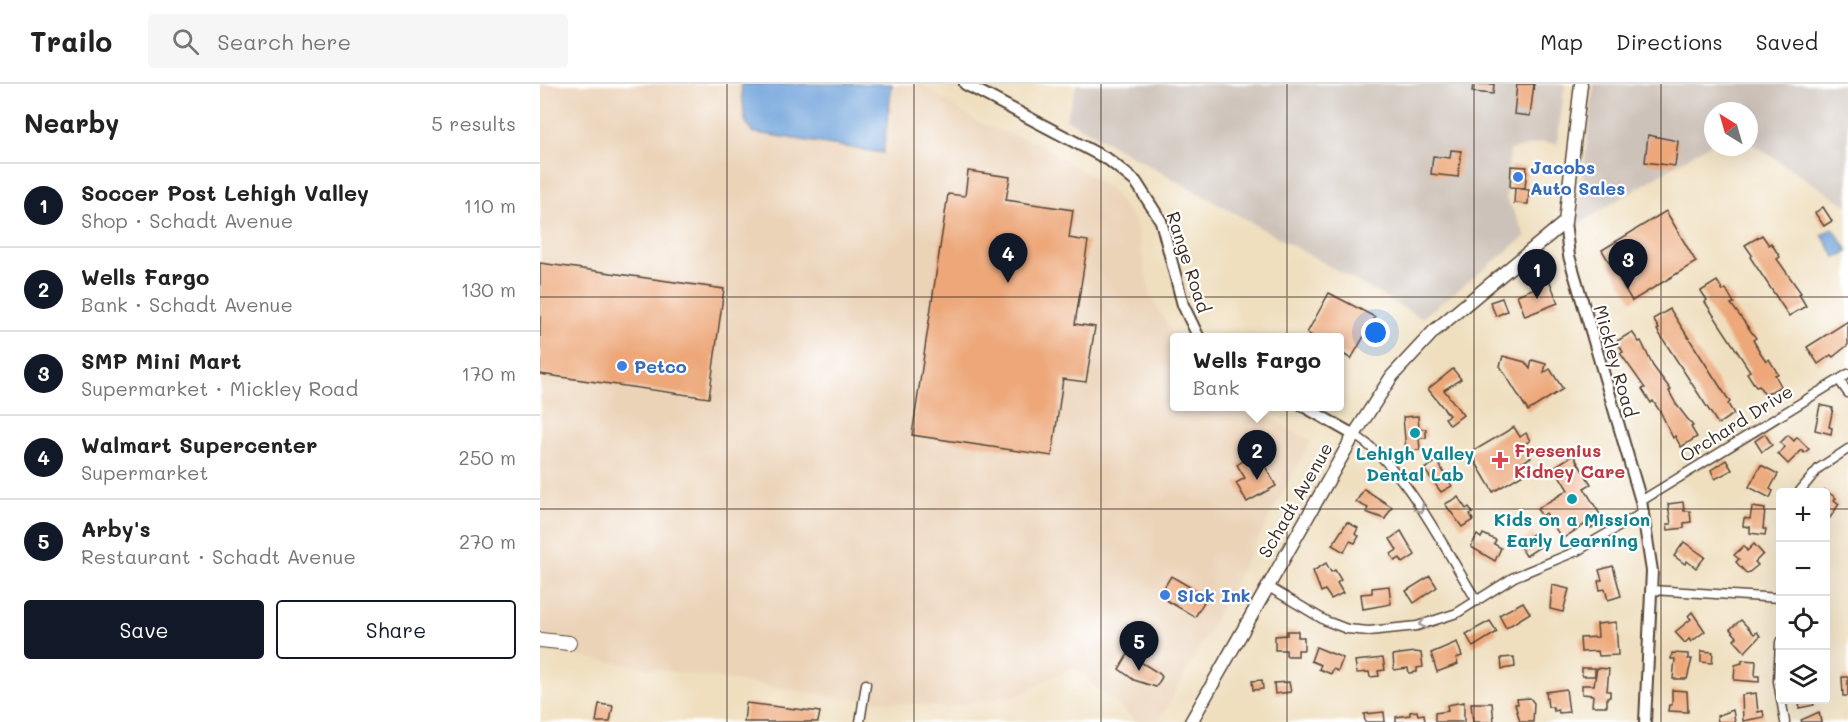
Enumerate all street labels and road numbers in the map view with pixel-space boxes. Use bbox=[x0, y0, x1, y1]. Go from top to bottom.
street label: Range Road bbox=[1161, 208, 1217, 316]
street label: Mickley Road bbox=[1589, 302, 1643, 420]
street label: Orchard Drive bbox=[1675, 379, 1797, 467]
street label: Schadt Avenue bbox=[1252, 438, 1338, 562]

